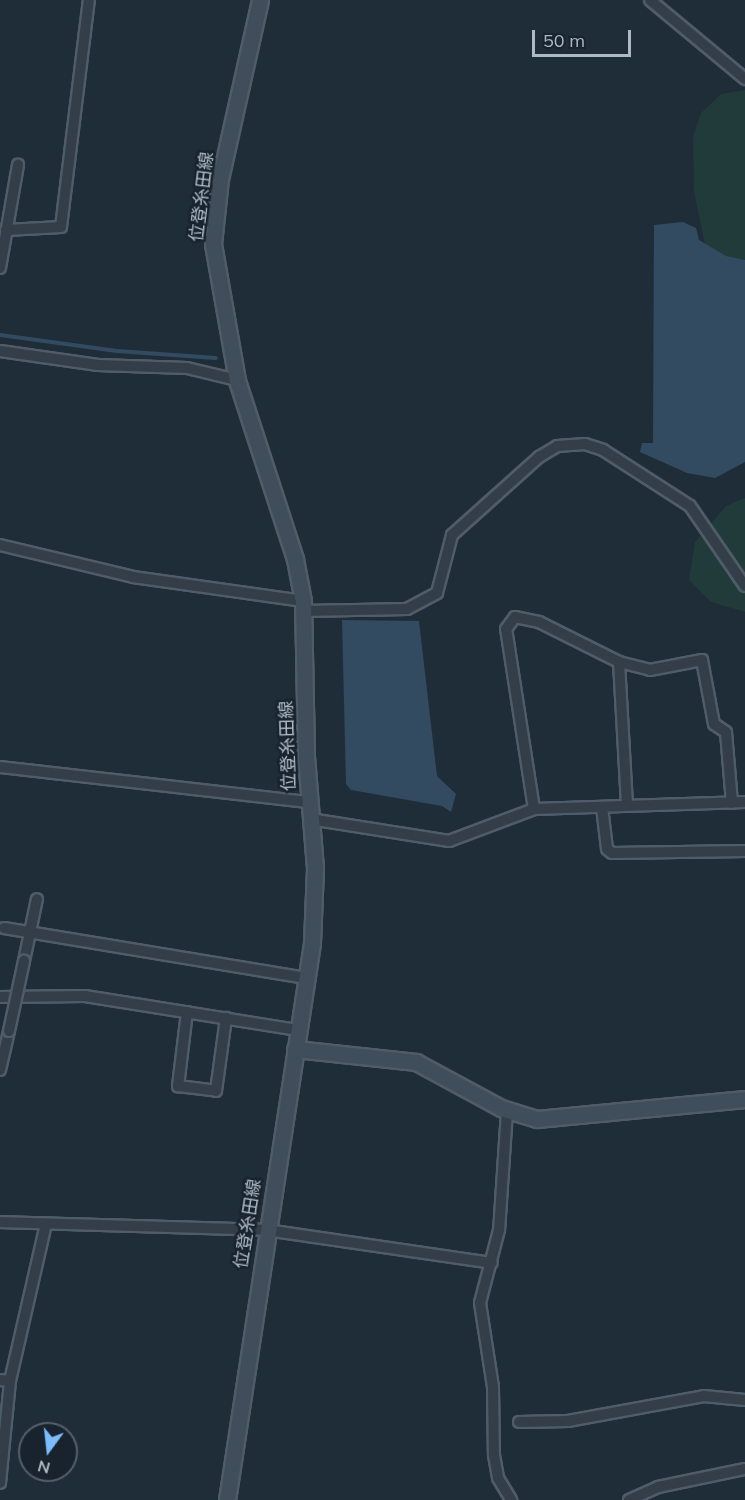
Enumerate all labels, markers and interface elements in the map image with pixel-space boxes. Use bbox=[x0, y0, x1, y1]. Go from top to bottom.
scale bar bbox=[535, 18, 634, 56]
text: 50 m bbox=[543, 29, 585, 52]
street label: 位登糸田線 bbox=[186, 151, 218, 243]
street label: 位登糸田線 bbox=[276, 701, 300, 791]
street label: 位登糸田線 bbox=[230, 1178, 266, 1270]
north arrow bbox=[18, 1422, 78, 1482]
text: N bbox=[35, 1456, 52, 1479]

